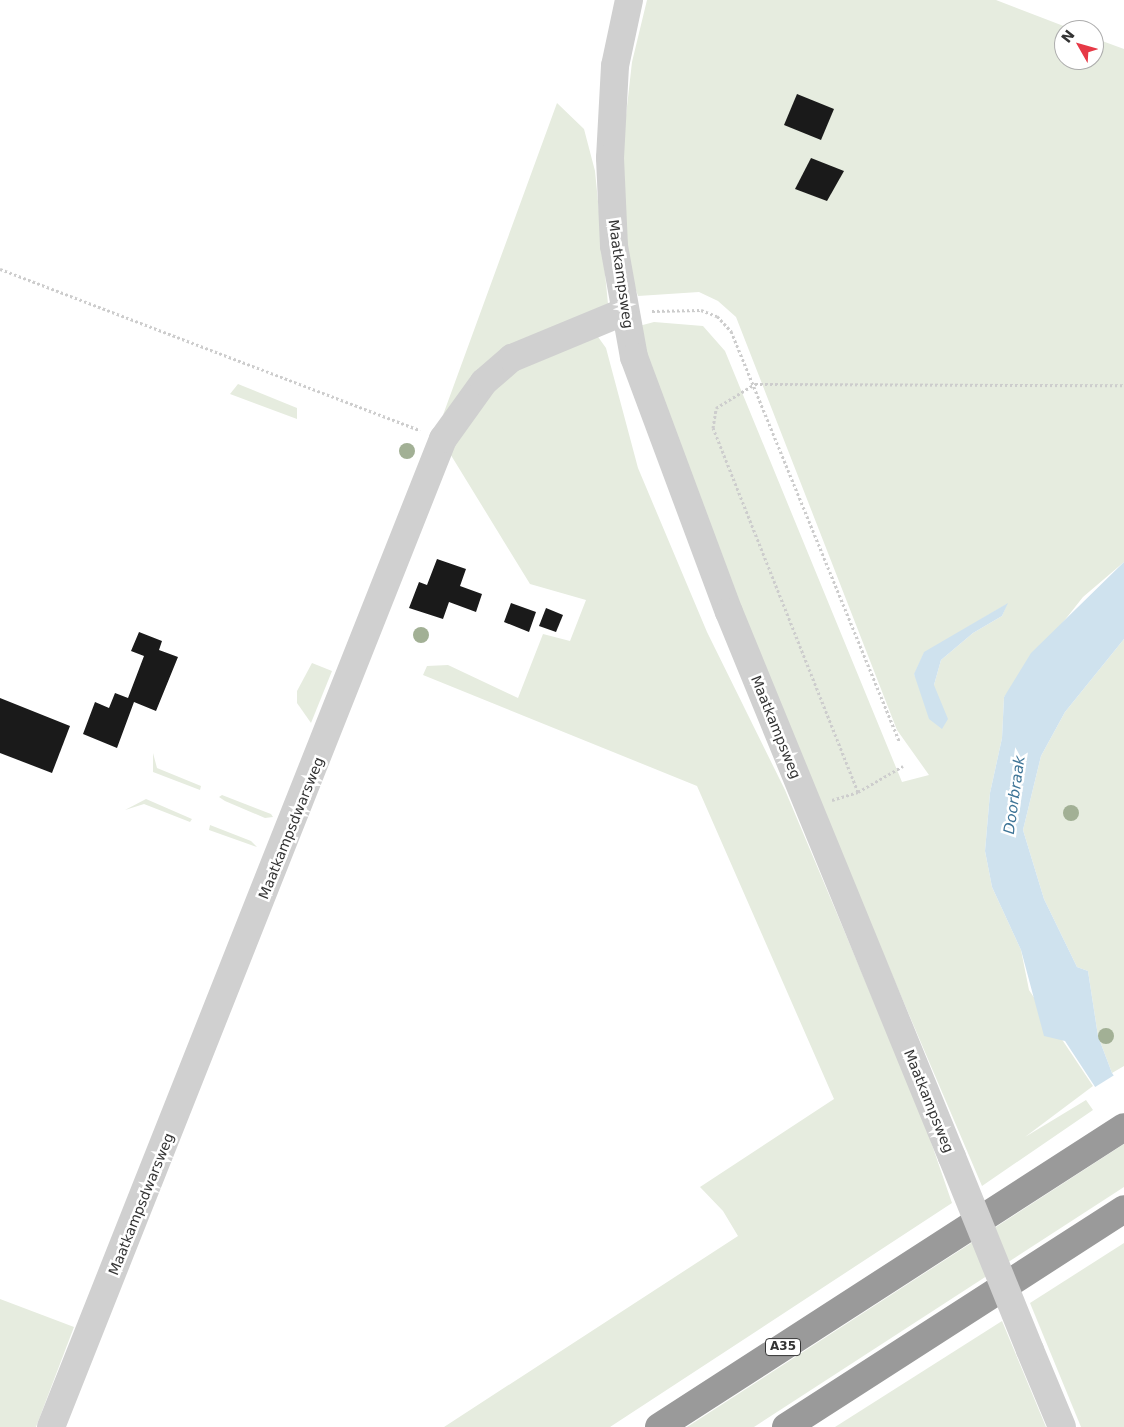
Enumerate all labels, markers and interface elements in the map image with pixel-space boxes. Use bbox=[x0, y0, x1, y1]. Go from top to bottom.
north arrow bbox=[1054, 20, 1104, 70]
text: N bbox=[1058, 27, 1078, 46]
street label: Maatkampsweg bbox=[605, 218, 637, 330]
street label: Maatkampsweg bbox=[748, 673, 804, 781]
street label: Maatkampsdwarsweg bbox=[255, 754, 327, 902]
water label: Doorbraak bbox=[1001, 755, 1029, 835]
street label: Maatkampsweg bbox=[901, 1047, 957, 1155]
street label: Maatkampsdwarsweg bbox=[105, 1130, 177, 1278]
road number: A35 bbox=[764, 1338, 802, 1356]

